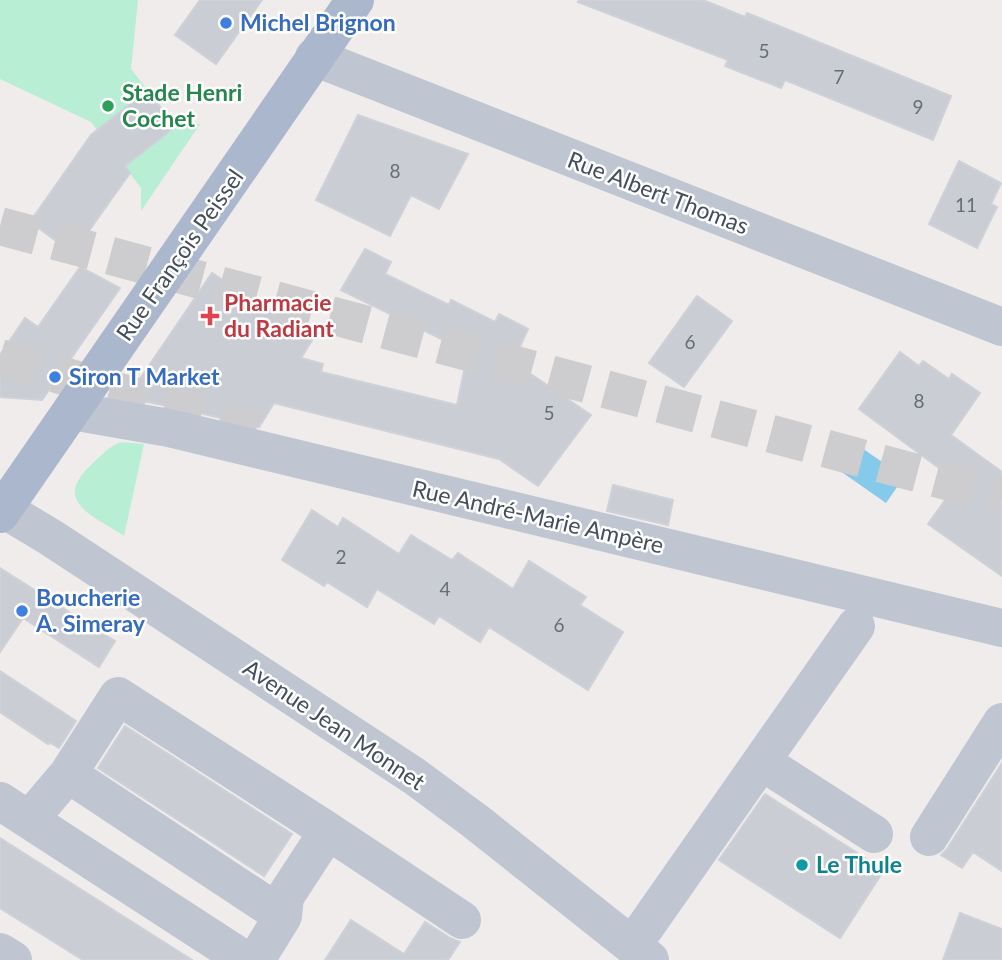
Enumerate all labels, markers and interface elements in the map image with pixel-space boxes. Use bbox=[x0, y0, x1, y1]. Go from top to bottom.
place label: Michel Brignon bbox=[240, 8, 396, 36]
marker: Michel Brignon bbox=[218, 15, 234, 31]
house number: 5 bbox=[758, 39, 770, 62]
house number: 7 bbox=[833, 65, 845, 88]
place label: Stade Henri Cochet bbox=[122, 78, 242, 132]
house number: 9 bbox=[912, 95, 924, 118]
marker: Stade Henri Cochet bbox=[100, 98, 116, 114]
street label: Rue Albert Thomas bbox=[564, 145, 753, 239]
house number: 8 bbox=[389, 159, 401, 182]
street label: Rue François Peissel bbox=[110, 163, 249, 346]
house number: 11 bbox=[955, 193, 977, 216]
place label: Pharmacie du Radiant bbox=[224, 288, 334, 342]
marker: Pharmacie du Radiant bbox=[202, 308, 218, 324]
house number: 6 bbox=[684, 330, 696, 353]
place label: Siron T Market bbox=[69, 362, 220, 390]
marker: Siron T Market bbox=[47, 369, 63, 385]
house number: 8 bbox=[913, 389, 925, 412]
house number: 5 bbox=[543, 401, 555, 424]
street label: Rue André-Marie Ampère bbox=[410, 473, 667, 559]
house number: 2 bbox=[335, 545, 347, 568]
house number: 4 bbox=[439, 577, 451, 600]
place label: Boucherie A. Simeray bbox=[35, 583, 146, 637]
marker: Boucherie A. Simeray bbox=[14, 603, 30, 619]
house number: 6 bbox=[553, 613, 565, 636]
street label: Avenue Jean Monnet bbox=[238, 653, 431, 796]
place label: Le Thule bbox=[816, 850, 902, 878]
marker: Le Thule bbox=[794, 857, 810, 873]

